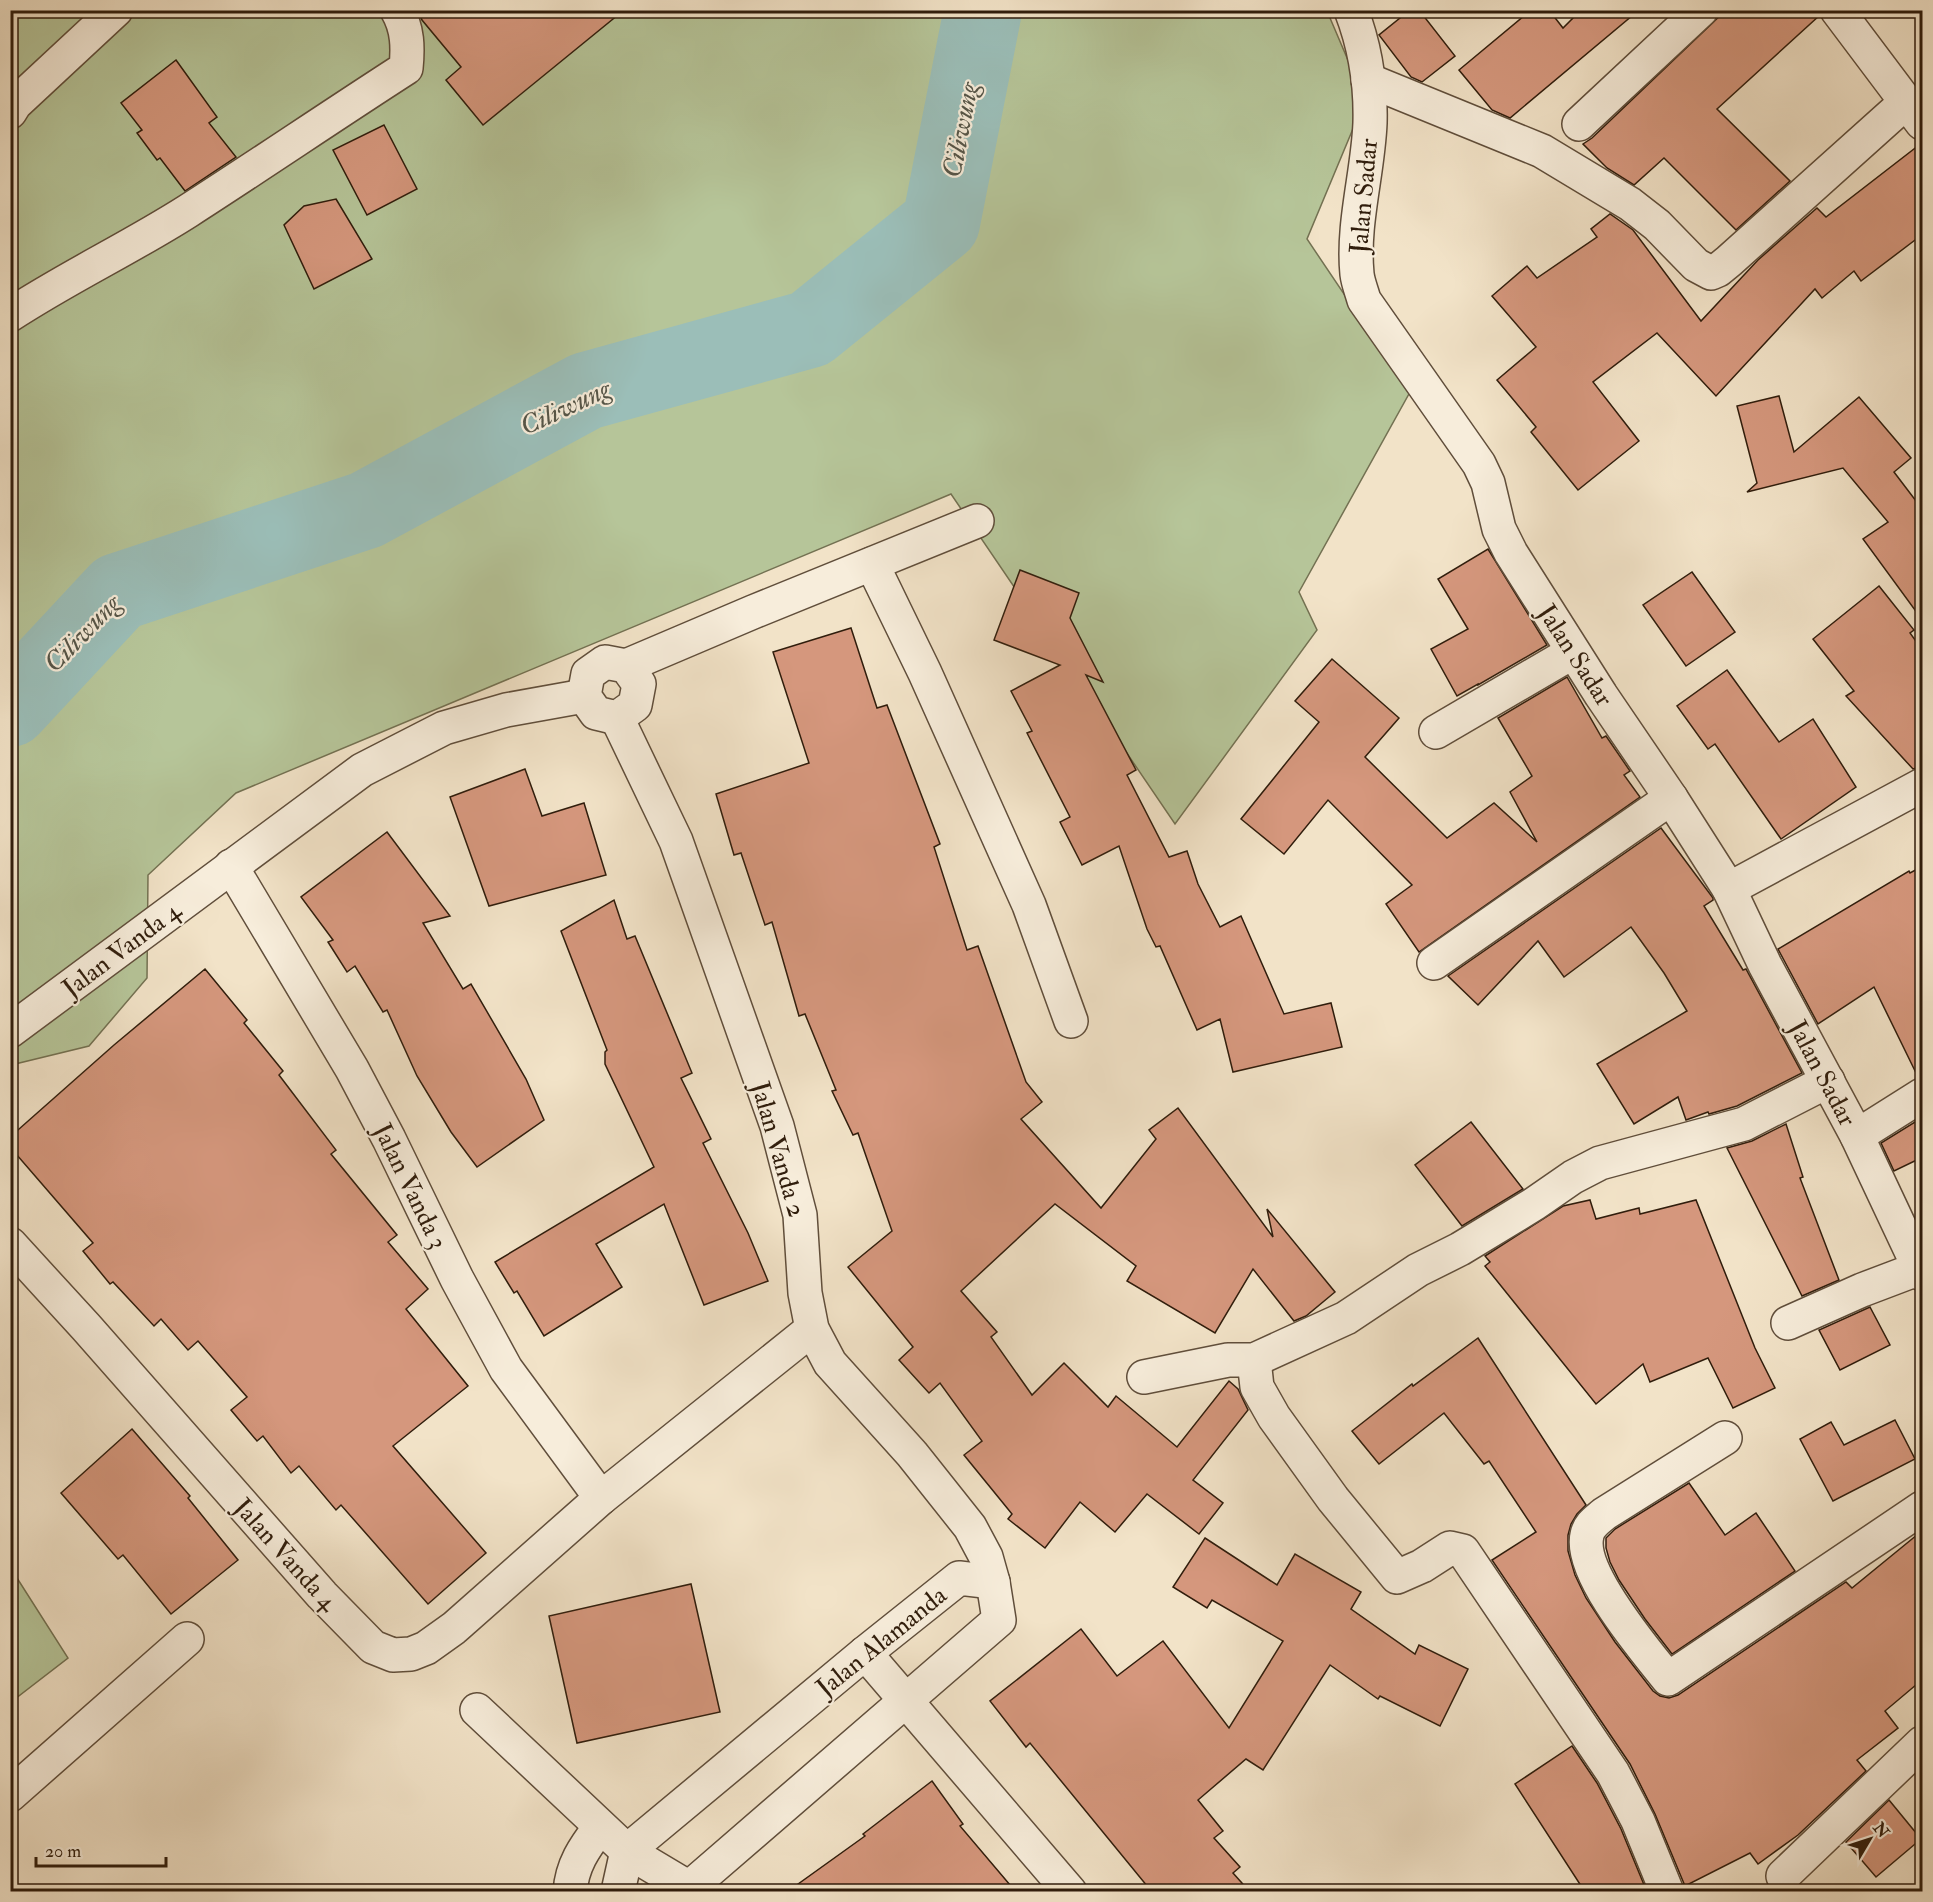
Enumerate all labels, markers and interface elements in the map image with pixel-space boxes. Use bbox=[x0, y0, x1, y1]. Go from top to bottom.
water label: Ciliwung bbox=[935, 78, 986, 180]
street label: Jalan Sadar bbox=[1343, 137, 1385, 256]
water label: Ciliwung bbox=[515, 371, 618, 443]
water label: Ciliwung bbox=[37, 586, 129, 679]
street label: Jalan Sadar bbox=[1530, 598, 1620, 713]
street label: Jalan Vanda 4 bbox=[55, 894, 188, 1005]
street label: Jalan Sadar bbox=[1780, 1014, 1863, 1132]
street label: Jalan Vanda 2 bbox=[743, 1077, 813, 1221]
street label: Jalan Vanda 3 bbox=[365, 1117, 454, 1255]
street label: Jalan Vanda 4 bbox=[226, 1491, 345, 1618]
street label: Jalan Alamanda bbox=[809, 1579, 954, 1705]
north arrow bbox=[1840, 1809, 1900, 1869]
text: N bbox=[1868, 1818, 1894, 1843]
scale bar bbox=[36, 1830, 166, 1868]
text: 20 m bbox=[45, 1840, 81, 1863]

